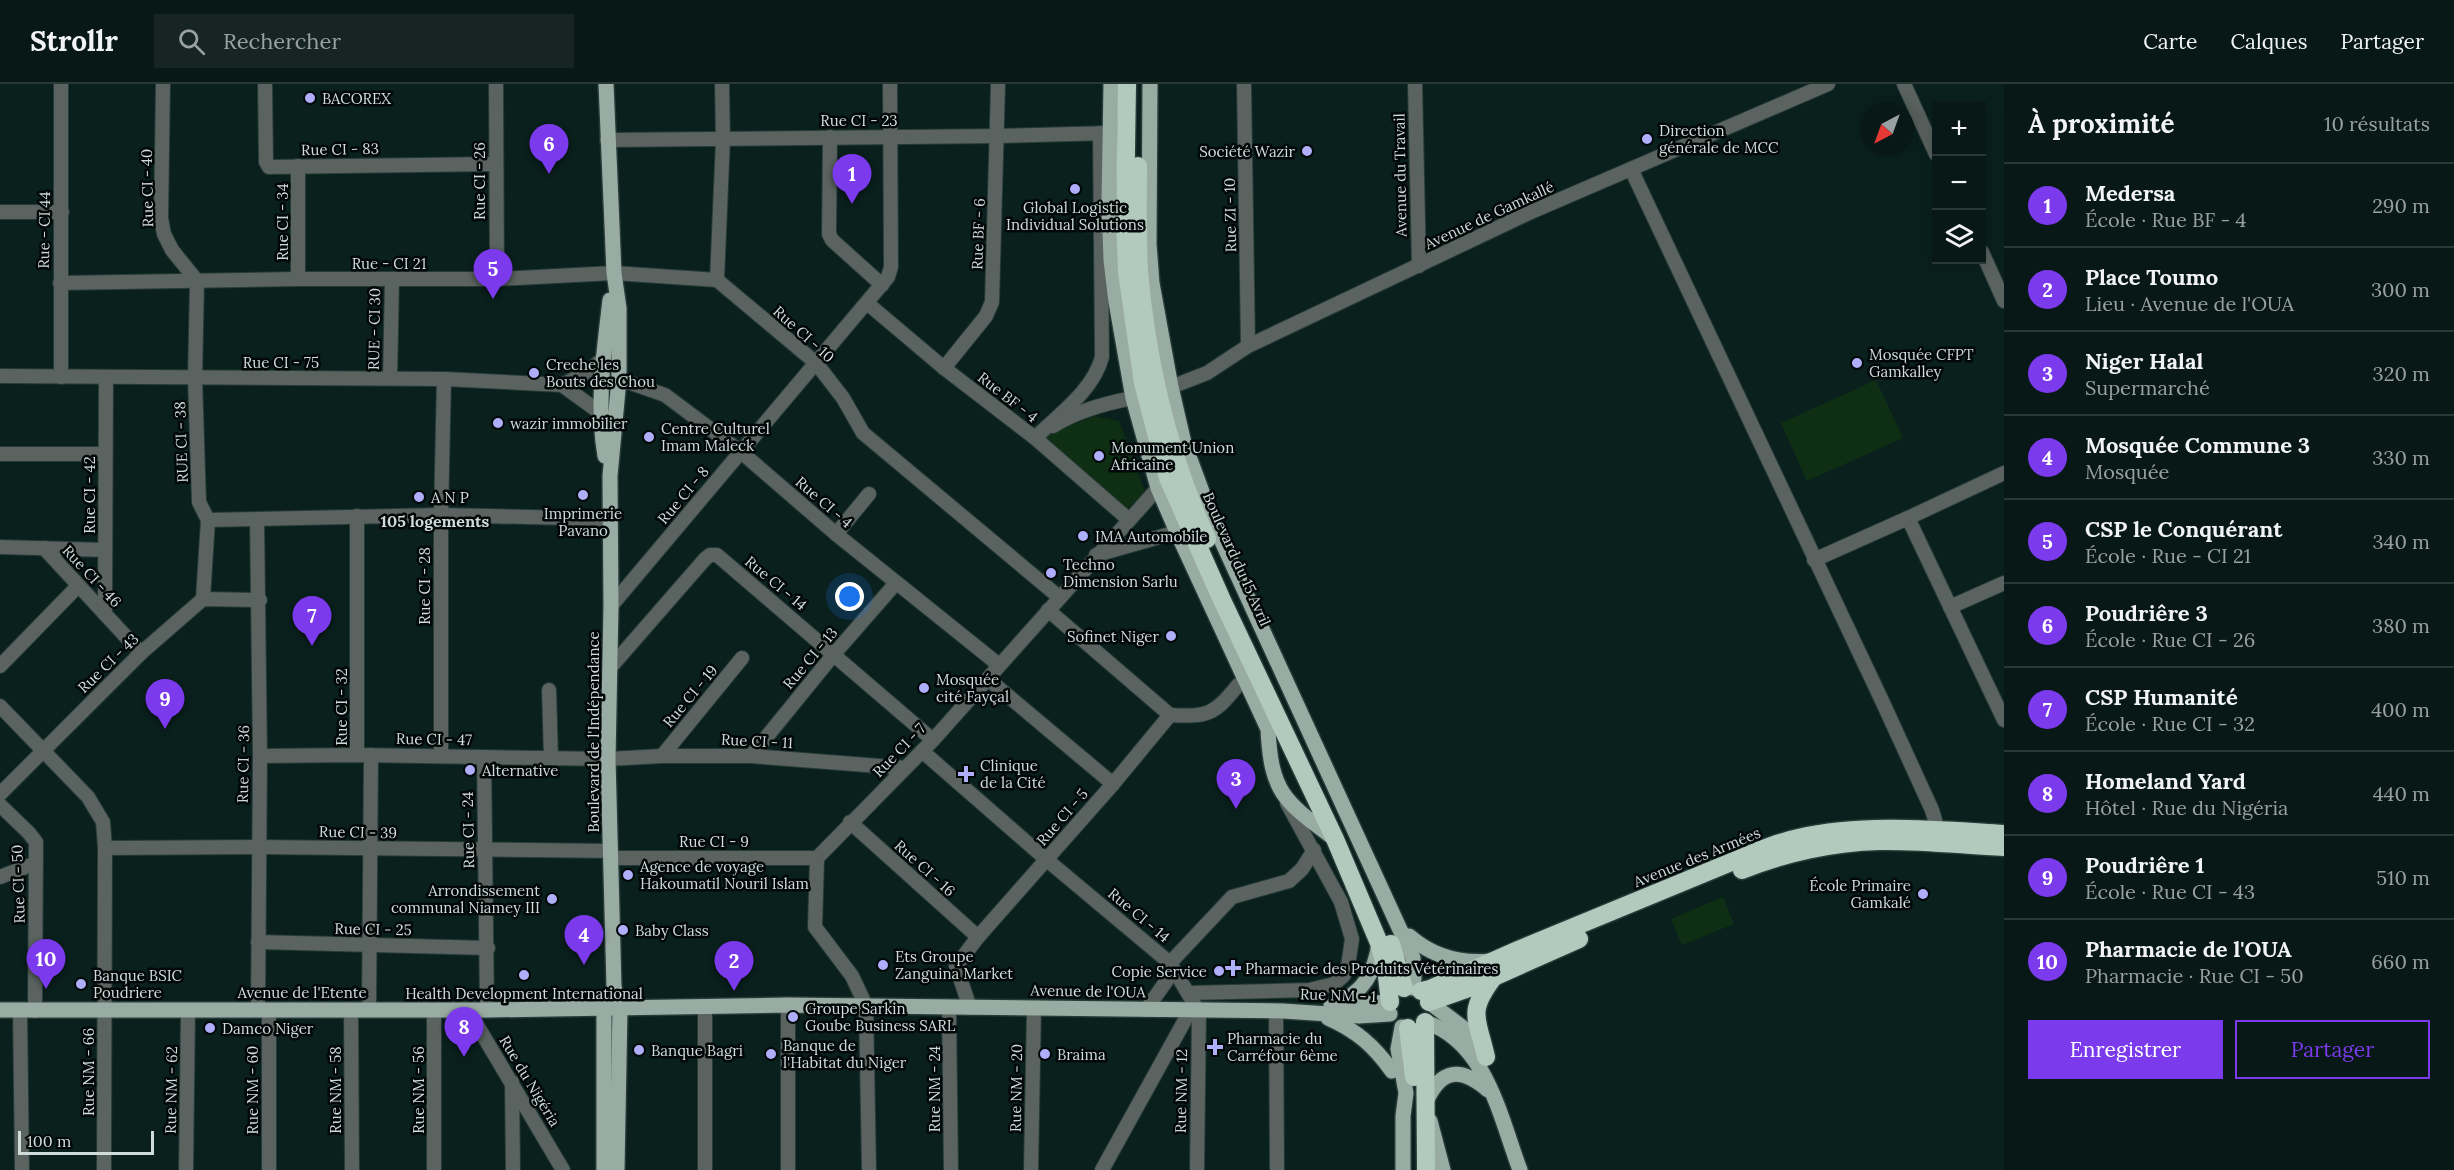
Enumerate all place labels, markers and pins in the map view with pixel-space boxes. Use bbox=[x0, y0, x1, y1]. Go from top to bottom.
place label: BACOREX bbox=[322, 89, 391, 108]
marker: BACOREX bbox=[303, 91, 317, 105]
place label: Direction générale de MCC bbox=[1659, 121, 1779, 157]
pin: 6 bbox=[530, 124, 568, 174]
marker: Direction générale de MCC bbox=[1640, 132, 1654, 146]
place label: Société Wazir bbox=[1199, 142, 1295, 161]
marker: Société Wazir bbox=[1300, 144, 1314, 158]
pin: 1 bbox=[832, 154, 872, 204]
marker: Global Logistic Individual Solutions bbox=[1068, 182, 1082, 196]
place label: Global Logistic Individual Solutions bbox=[1006, 198, 1144, 234]
pin: 5 bbox=[474, 250, 512, 299]
place label: Mosquée CFPT Gamkalley bbox=[1869, 345, 1974, 381]
place label: Creche les Bouts des Chou bbox=[546, 355, 655, 391]
marker: Mosquée CFPT Gamkalley bbox=[1850, 356, 1864, 370]
marker: Creche les Bouts des Chou bbox=[527, 366, 541, 380]
place label: wazir immobilier bbox=[510, 414, 628, 433]
marker: wazir immobilier bbox=[491, 416, 505, 430]
place label: Centre Culturel Imam Maleck bbox=[661, 419, 770, 455]
marker: Centre Culturel Imam Maleck bbox=[642, 430, 656, 444]
place label: Monument Union Africaine bbox=[1110, 438, 1234, 474]
marker: Monument Union Africaine bbox=[1092, 449, 1106, 463]
place label: A N P bbox=[430, 488, 469, 507]
marker: Imprimerie Pavano bbox=[576, 488, 590, 502]
marker: A N P bbox=[412, 490, 426, 504]
place label: Imprimerie Pavano bbox=[544, 504, 622, 540]
place label: IMA Automobile bbox=[1095, 527, 1207, 546]
marker: IMA Automobile bbox=[1076, 529, 1090, 543]
place label: Techno Dimension Sarlu bbox=[1063, 555, 1178, 591]
marker: Techno Dimension Sarlu bbox=[1044, 566, 1058, 580]
pin: 7 bbox=[292, 596, 332, 646]
place label: Sofinet Niger bbox=[1067, 627, 1160, 646]
marker: Sofinet Niger bbox=[1164, 629, 1178, 643]
place label: Mosquée cité Fayçal bbox=[936, 670, 1009, 706]
pin: 9 bbox=[146, 680, 184, 729]
marker: Mosquée cité Fayçal bbox=[917, 681, 931, 695]
place label: Clinique de la Cité bbox=[980, 756, 1046, 792]
pin: 3 bbox=[1216, 760, 1256, 809]
place label: Alternative bbox=[481, 761, 558, 780]
marker: Alternative bbox=[463, 763, 477, 777]
marker: Clinique de la Cité bbox=[957, 765, 975, 783]
place label: Agence de voyage Hakoumatil Nouril Islam bbox=[639, 857, 809, 893]
marker: Agence de voyage Hakoumatil Nouril Islam bbox=[621, 868, 635, 882]
place label: École Primaire Gamkalé bbox=[1809, 876, 1911, 912]
place label: Arrondissement communal Niamey III bbox=[391, 881, 540, 917]
marker: École Primaire Gamkalé bbox=[1916, 887, 1930, 901]
marker: Arrondissement communal Niamey III bbox=[545, 892, 559, 906]
pin: 4 bbox=[564, 916, 604, 965]
place label: Baby Class bbox=[635, 921, 709, 940]
marker: Baby Class bbox=[616, 923, 630, 937]
pin: 10 bbox=[26, 940, 66, 989]
pin: 2 bbox=[714, 942, 754, 991]
place label: Ets Groupe Zanguina Market bbox=[895, 947, 1013, 983]
marker: Ets Groupe Zanguina Market bbox=[876, 958, 890, 972]
place label: Pharmacie des Produits Vétérinaires bbox=[1245, 959, 1498, 978]
marker: Pharmacie des Produits Vétérinaires bbox=[1226, 961, 1240, 975]
place label: Copie Service bbox=[1111, 962, 1207, 981]
marker: Copie Service bbox=[1212, 964, 1226, 978]
place label: Banque BSIC Poudriere bbox=[93, 966, 183, 1002]
marker: Health Development International bbox=[517, 968, 531, 982]
marker: Banque BSIC Poudriere bbox=[74, 977, 88, 991]
place label: Health Development International bbox=[405, 984, 643, 1003]
place label: Groupe Sarkin Goube Business SARL bbox=[805, 999, 956, 1035]
pin: 8 bbox=[444, 1008, 484, 1057]
marker: Groupe Sarkin Goube Business SARL bbox=[786, 1010, 800, 1024]
place label: Damco Niger bbox=[222, 1019, 314, 1038]
marker: Damco Niger bbox=[203, 1021, 217, 1035]
place label: Pharmacie du Carréfour 6ème bbox=[1227, 1029, 1338, 1065]
place label: Banque de l'Habitat du Niger bbox=[783, 1036, 907, 1072]
marker: Pharmacie du Carréfour 6ème bbox=[1208, 1040, 1222, 1054]
place label: Banque Bagri bbox=[651, 1041, 743, 1060]
marker: Banque Bagri bbox=[632, 1043, 646, 1057]
place label: Braima bbox=[1057, 1045, 1106, 1064]
marker: Banque de l'Habitat du Niger bbox=[764, 1047, 778, 1061]
marker: Braima bbox=[1038, 1047, 1052, 1061]

